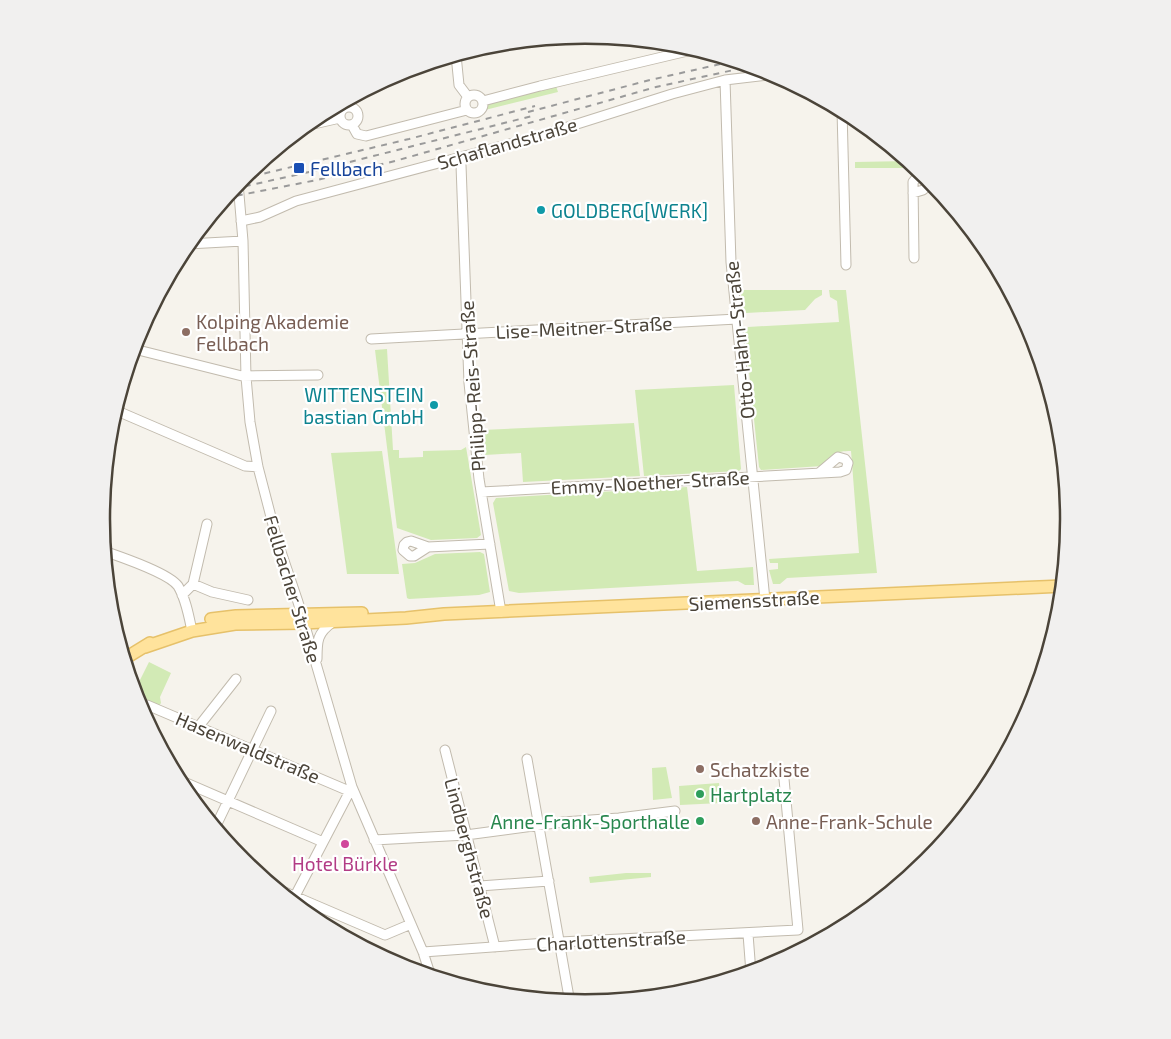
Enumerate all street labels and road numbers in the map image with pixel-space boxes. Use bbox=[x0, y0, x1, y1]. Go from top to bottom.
street label: Schaflandstraße bbox=[434, 112, 580, 174]
street label: Otto-Hahn-Straße bbox=[719, 260, 759, 420]
street label: Philipp-Reis-Straße bbox=[455, 300, 489, 472]
street label: Lise-Meitner-Straße bbox=[495, 311, 673, 343]
street label: Emmy-Noether-Straße bbox=[550, 465, 750, 499]
street label: Fellbacher Straße bbox=[260, 512, 326, 666]
street label: Siemensstraße bbox=[688, 585, 820, 615]
street label: Hasenwaldstraße bbox=[172, 706, 324, 788]
street label: Lindberghstraße bbox=[440, 775, 500, 921]
street label: Charlottenstraße bbox=[535, 925, 687, 955]

